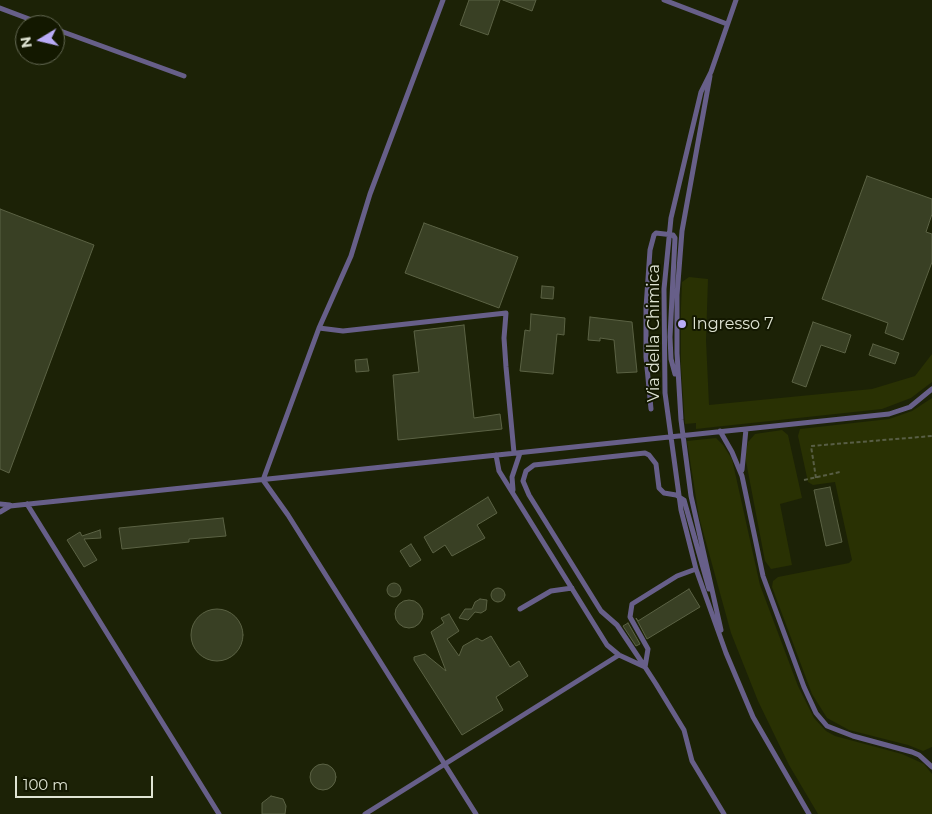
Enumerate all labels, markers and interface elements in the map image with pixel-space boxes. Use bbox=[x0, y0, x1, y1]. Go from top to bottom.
north arrow bbox=[15, 15, 65, 65]
text: N bbox=[16, 35, 36, 49]
street label: Via della Chimica bbox=[644, 264, 664, 402]
place label: Ingresso 7 bbox=[692, 314, 774, 334]
marker: Ingresso 7 bbox=[676, 318, 688, 330]
scale bar bbox=[18, 766, 155, 798]
text: 100 m bbox=[23, 775, 68, 794]

